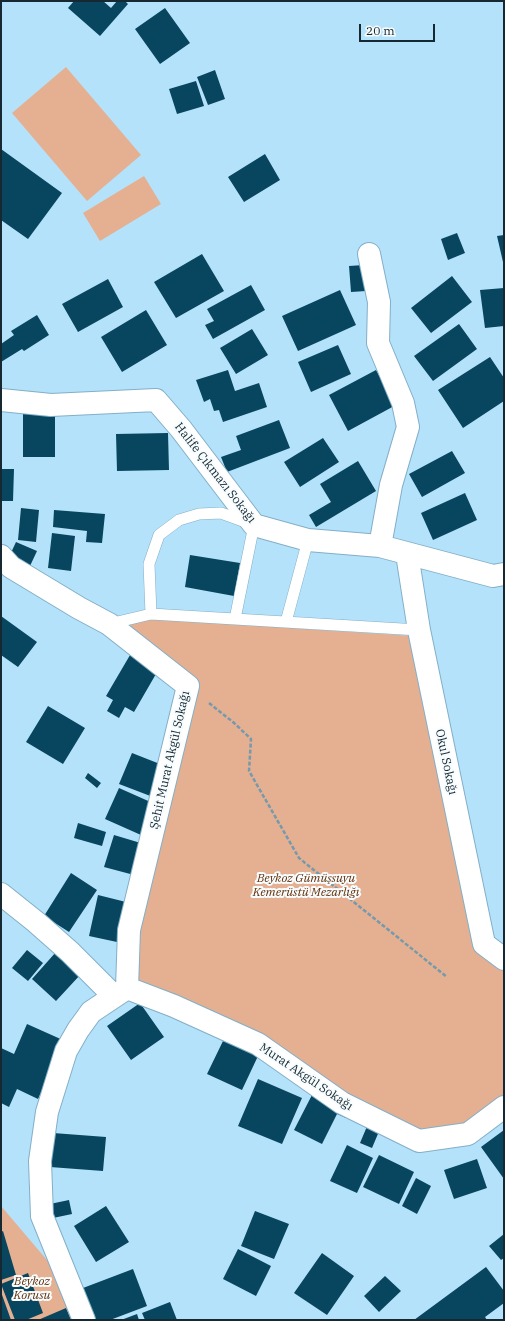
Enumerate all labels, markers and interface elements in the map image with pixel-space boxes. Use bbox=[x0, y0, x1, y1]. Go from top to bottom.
scale bar bbox=[361, 16, 437, 42]
text: 20 m bbox=[366, 23, 395, 38]
street label: Halife Çıkmazı Sokağı bbox=[171, 420, 259, 526]
street label: Şehit Murat Akgül Sokağı bbox=[147, 689, 193, 831]
street label: Okul Sokağı bbox=[432, 728, 460, 796]
park label: Beykoz Gümüşsuyu Kemerüstü Mezarlığı bbox=[253, 872, 359, 900]
street label: Murat Akgül Sokağı bbox=[256, 1040, 356, 1114]
park label: Beykoz Korusu bbox=[14, 1275, 50, 1303]

